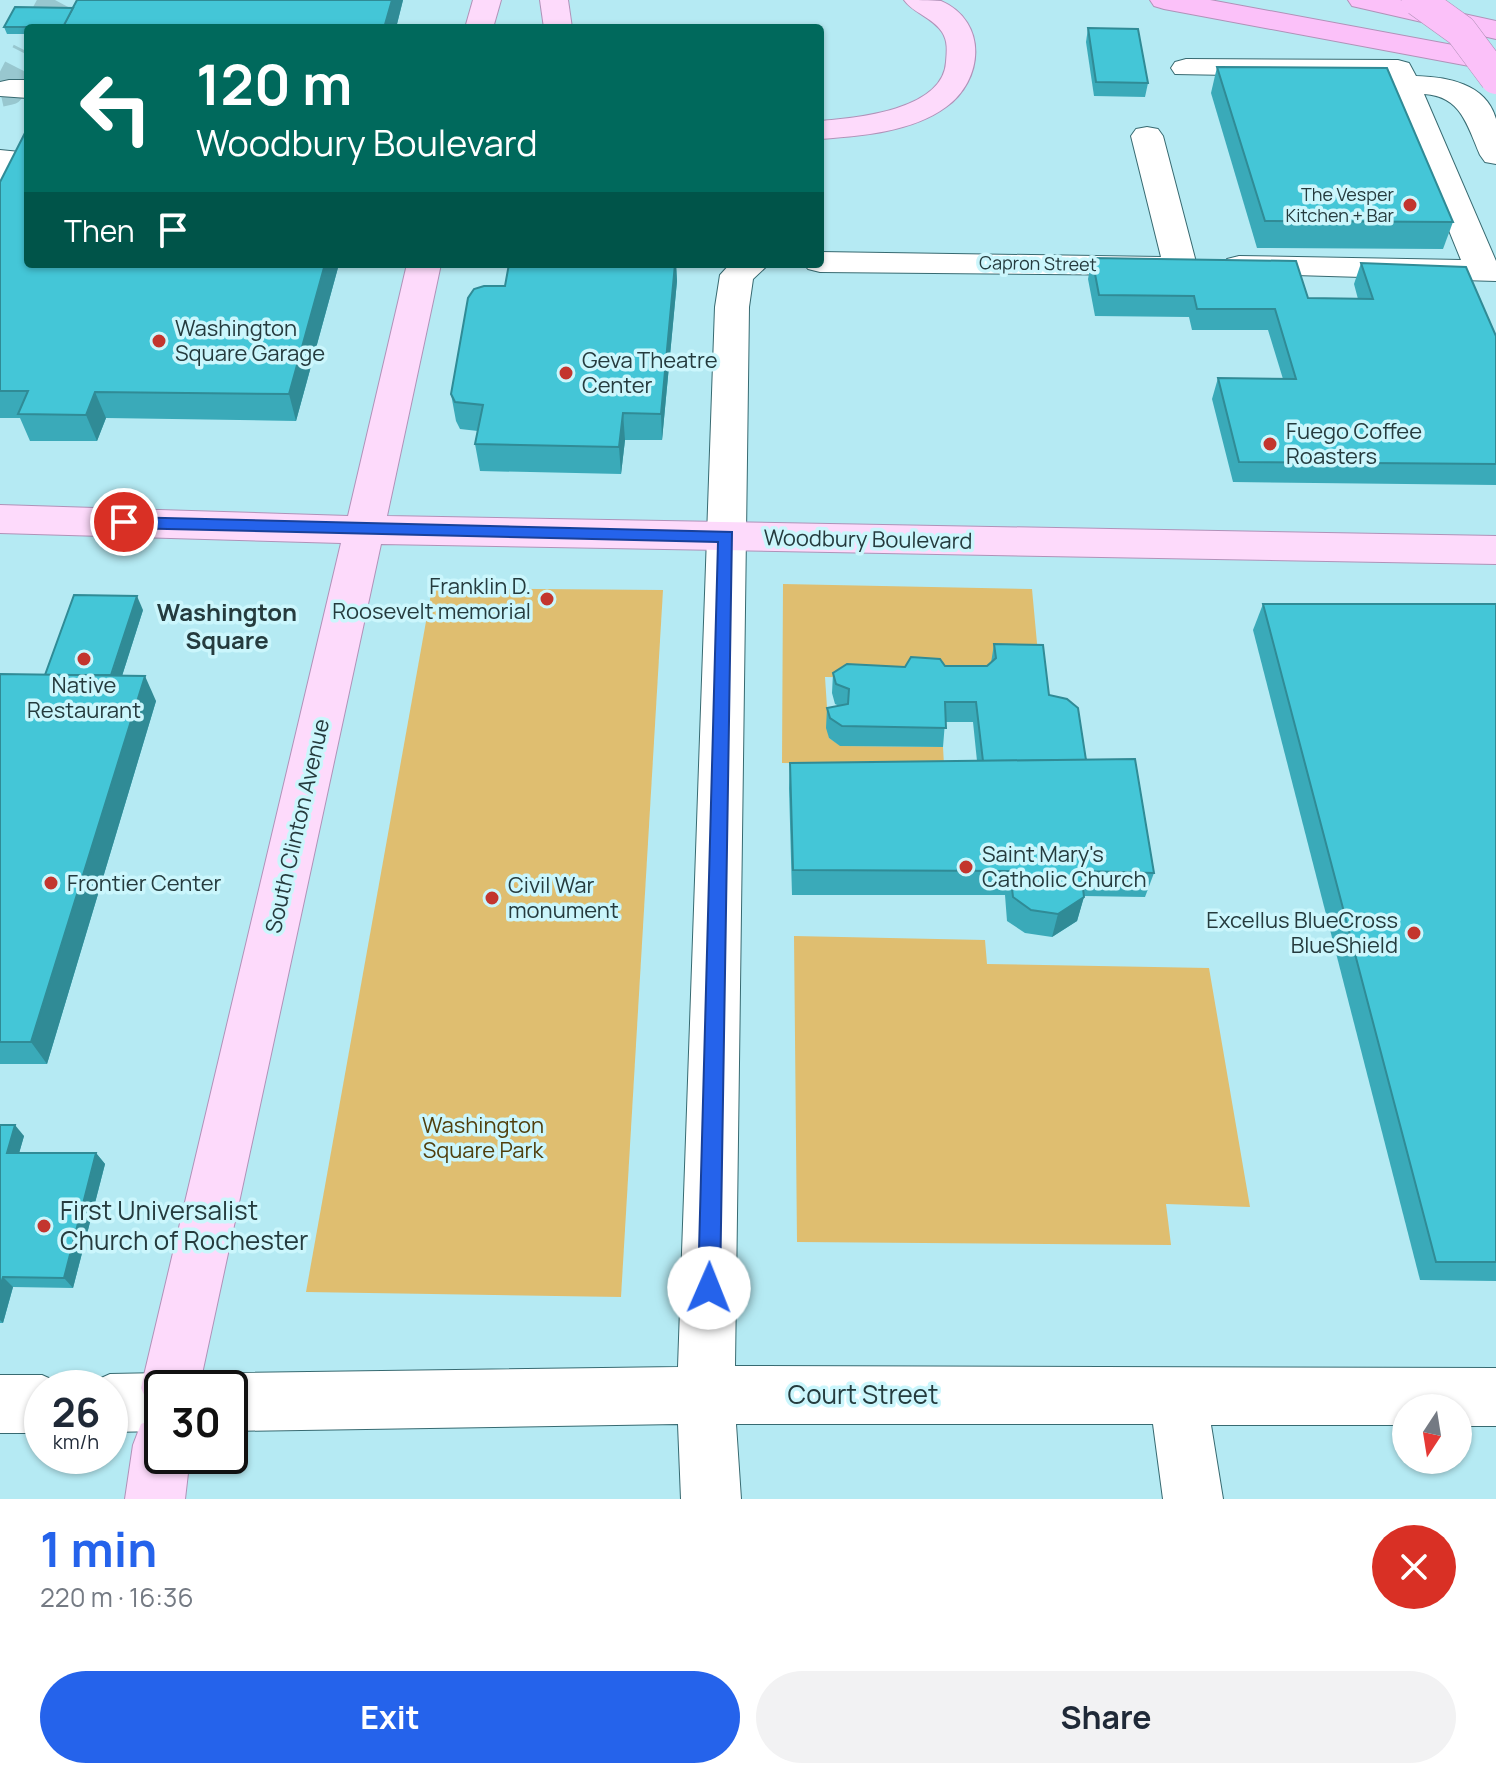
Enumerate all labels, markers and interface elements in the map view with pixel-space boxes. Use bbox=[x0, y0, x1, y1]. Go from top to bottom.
text: 120 m bbox=[196, 45, 352, 122]
icon: left bbox=[64, 56, 168, 160]
text: Woodbury Boulevard bbox=[196, 118, 538, 167]
place label: The Vesper Kitchen + Bar bbox=[1286, 182, 1395, 227]
marker: The Vesper Kitchen + Bar bbox=[1401, 196, 1419, 214]
icon: arrive bbox=[151, 208, 195, 252]
text: Then bbox=[64, 210, 135, 251]
street label: Capron Street bbox=[979, 250, 1097, 276]
place label: Washington Square Garage bbox=[175, 313, 325, 368]
marker: Washington Square Garage bbox=[150, 332, 168, 350]
place label: Geva Theatre Center bbox=[582, 345, 718, 400]
marker: Geva Theatre Center bbox=[557, 364, 575, 382]
place label: Fuego Coffee Roasters bbox=[1286, 416, 1422, 471]
marker: Fuego Coffee Roasters bbox=[1261, 435, 1279, 453]
pin bbox=[90, 488, 158, 556]
icon: arrive bbox=[102, 500, 146, 544]
street label: Woodbury Boulevard bbox=[763, 522, 973, 556]
place label: Franklin D. Roosevelt memorial bbox=[332, 571, 531, 626]
marker: Franklin D. Roosevelt memorial bbox=[538, 590, 556, 608]
district label: Washington Square bbox=[157, 595, 297, 656]
marker: Native Restaurant bbox=[75, 650, 93, 668]
place label: Native Restaurant bbox=[27, 670, 141, 725]
street label: South Clinton Avenue bbox=[258, 716, 336, 936]
place label: Saint Mary's Catholic Church bbox=[982, 839, 1147, 894]
marker: Saint Mary's Catholic Church bbox=[957, 858, 975, 876]
place label: Frontier Center bbox=[67, 868, 222, 898]
place label: Civil War monument bbox=[508, 870, 619, 925]
marker: Frontier Center bbox=[42, 874, 60, 892]
marker: Civil War monument bbox=[483, 889, 501, 907]
place label: Excellus BlueCross BlueShield bbox=[1206, 905, 1398, 960]
marker: Excellus BlueCross BlueShield bbox=[1405, 924, 1423, 942]
park label: Washington Square Park bbox=[422, 1110, 544, 1165]
place label: First Universalist Church of Rochester bbox=[60, 1192, 308, 1258]
marker: First Universalist Church of Rochester bbox=[35, 1217, 53, 1235]
position arrow bbox=[667, 1246, 751, 1330]
speed limit sign: 30 bbox=[144, 1370, 248, 1474]
street label: Court Street bbox=[788, 1376, 938, 1412]
text: 26 bbox=[52, 1384, 100, 1439]
north arrow bbox=[1392, 1394, 1472, 1474]
map controls bbox=[1392, 1394, 1472, 1474]
text: km/h bbox=[53, 1428, 99, 1455]
text: 1 min bbox=[40, 1516, 157, 1581]
button: close bbox=[1372, 1525, 1456, 1609]
text: 220 m · 16:36 bbox=[40, 1579, 194, 1615]
button: Exit bbox=[40, 1671, 740, 1763]
button: Share bbox=[756, 1671, 1456, 1763]

